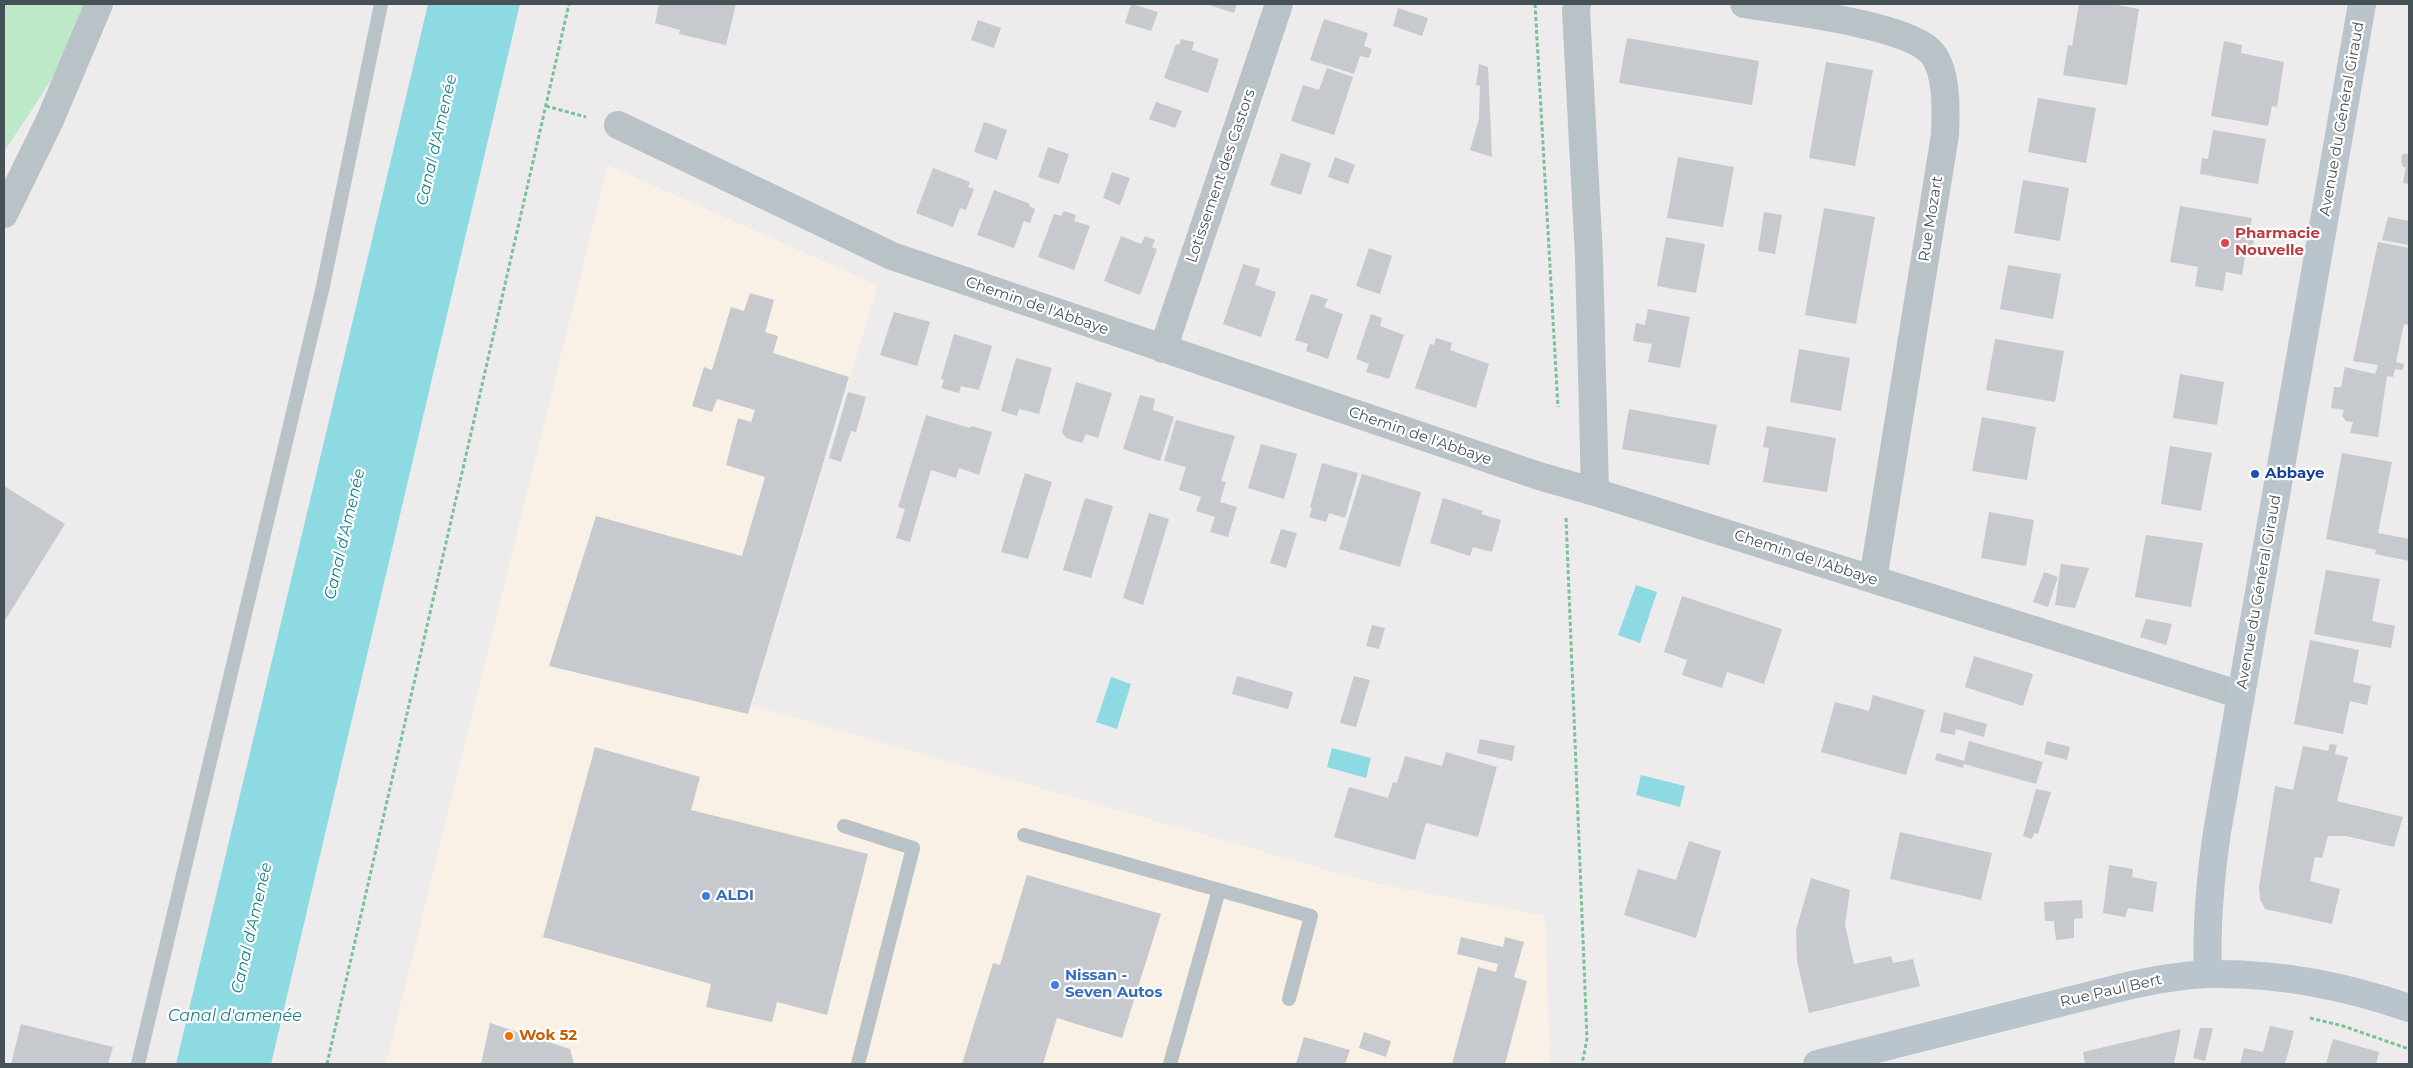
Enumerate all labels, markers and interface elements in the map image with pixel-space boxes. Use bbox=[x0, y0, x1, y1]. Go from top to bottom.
street label: Avenue du Général Giraud bbox=[2316, 20, 2368, 218]
water label: Canal d'Amenée bbox=[413, 73, 461, 207]
street label: Lotissement des Castors bbox=[1183, 87, 1259, 265]
street label: Rue Mozart bbox=[1915, 175, 1947, 263]
place label: Pharmacie Nouvelle bbox=[2235, 225, 2320, 260]
marker: Pharmacie Nouvelle bbox=[2219, 237, 2231, 249]
street label: Chemin de l'Abbaye bbox=[963, 273, 1111, 339]
street label: Chemin de l'Abbaye bbox=[1346, 403, 1494, 469]
place label: Abbaye bbox=[2265, 465, 2324, 483]
water label: Canal d'Amenée bbox=[321, 467, 369, 601]
marker: Abbaye bbox=[2249, 468, 2261, 480]
street label: Avenue du Général Giraud bbox=[2233, 493, 2285, 691]
street label: Chemin de l'Abbaye bbox=[1732, 526, 1880, 590]
water label: Canal d'Amenée bbox=[228, 861, 276, 995]
place label: ALDI bbox=[716, 887, 754, 905]
marker: ALDI bbox=[700, 890, 712, 902]
place label: Nissan - Seven Autos bbox=[1065, 967, 1162, 1002]
street label: Rue Paul Bert bbox=[2058, 971, 2164, 1011]
marker: Nissan - Seven Autos bbox=[1049, 979, 1061, 991]
water label: Canal d'amenée bbox=[168, 1006, 302, 1026]
place label: Wok 52 bbox=[519, 1027, 577, 1045]
marker: Wok 52 bbox=[503, 1030, 515, 1042]

